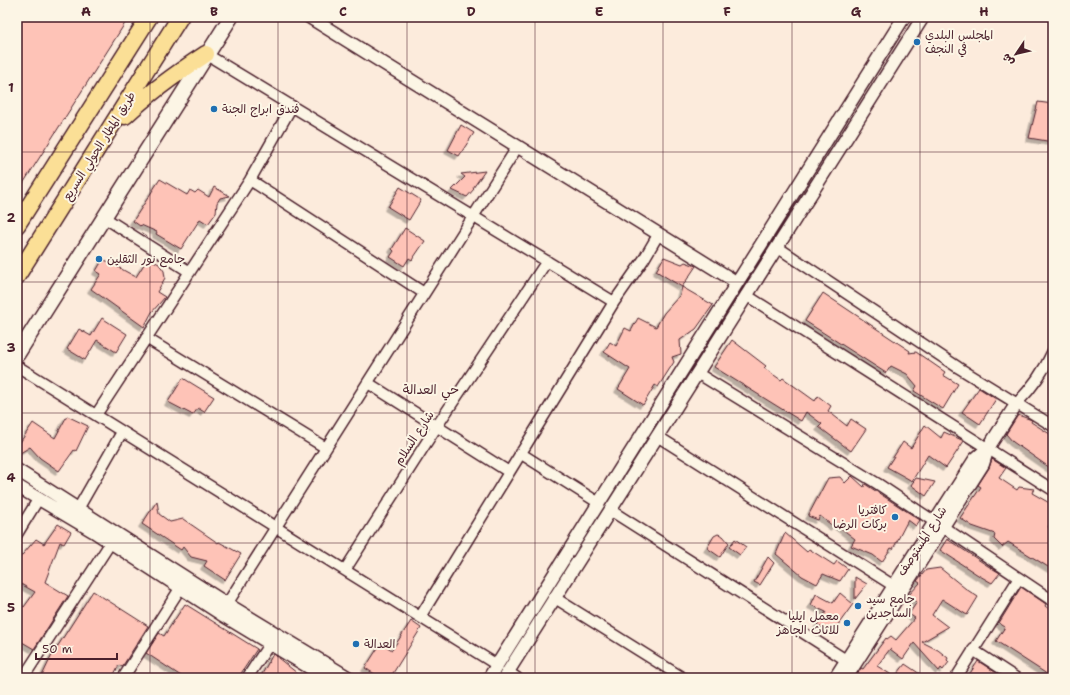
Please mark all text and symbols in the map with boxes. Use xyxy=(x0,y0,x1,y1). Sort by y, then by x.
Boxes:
text: A xyxy=(81,3,91,20)
text: B xyxy=(210,3,218,20)
text: C xyxy=(339,3,347,20)
text: D xyxy=(466,3,476,20)
text: E xyxy=(595,3,604,20)
text: F xyxy=(723,3,731,20)
text: G xyxy=(851,3,862,20)
text: H xyxy=(979,3,989,20)
place label: المجلس البلدي في النجف xyxy=(925,27,993,58)
north arrow xyxy=(996,34,1036,74)
marker: المجلس البلدي في النجف xyxy=(912,37,922,47)
text: ش xyxy=(999,50,1018,69)
text: 1 xyxy=(8,79,14,96)
street label: طريق المطار الحولي السريع xyxy=(59,88,142,205)
place label: فندق ابراج الجنة xyxy=(222,101,300,118)
marker: فندق ابراج الجنة xyxy=(209,104,219,114)
text: 2 xyxy=(6,209,16,226)
place label: جامع نور الثقلين xyxy=(107,251,185,268)
marker: جامع نور الثقلين xyxy=(94,254,104,264)
text: 3 xyxy=(6,339,16,356)
district label: حي العدالة xyxy=(403,381,459,401)
street label: شارع السلام xyxy=(390,408,438,469)
text: 4 xyxy=(6,469,16,486)
place label: كافتريا بركات الرضا xyxy=(833,502,887,532)
street label: شارع المستوصف xyxy=(894,503,951,579)
marker: كافتريا بركات الرضا xyxy=(890,512,900,522)
place label: جامع سيد الساجدين xyxy=(866,591,915,621)
text: 5 xyxy=(7,599,15,616)
marker: جامع سيد الساجدين xyxy=(853,601,863,611)
place label: معمل ايليا للاثاث الجاهز xyxy=(776,608,839,638)
marker: معمل ايليا للاثاث الجاهز xyxy=(842,618,852,628)
scale bar xyxy=(36,635,117,661)
place label: العدالة xyxy=(364,636,395,652)
marker: العدالة xyxy=(351,639,361,649)
text: 50 m xyxy=(42,641,72,657)

